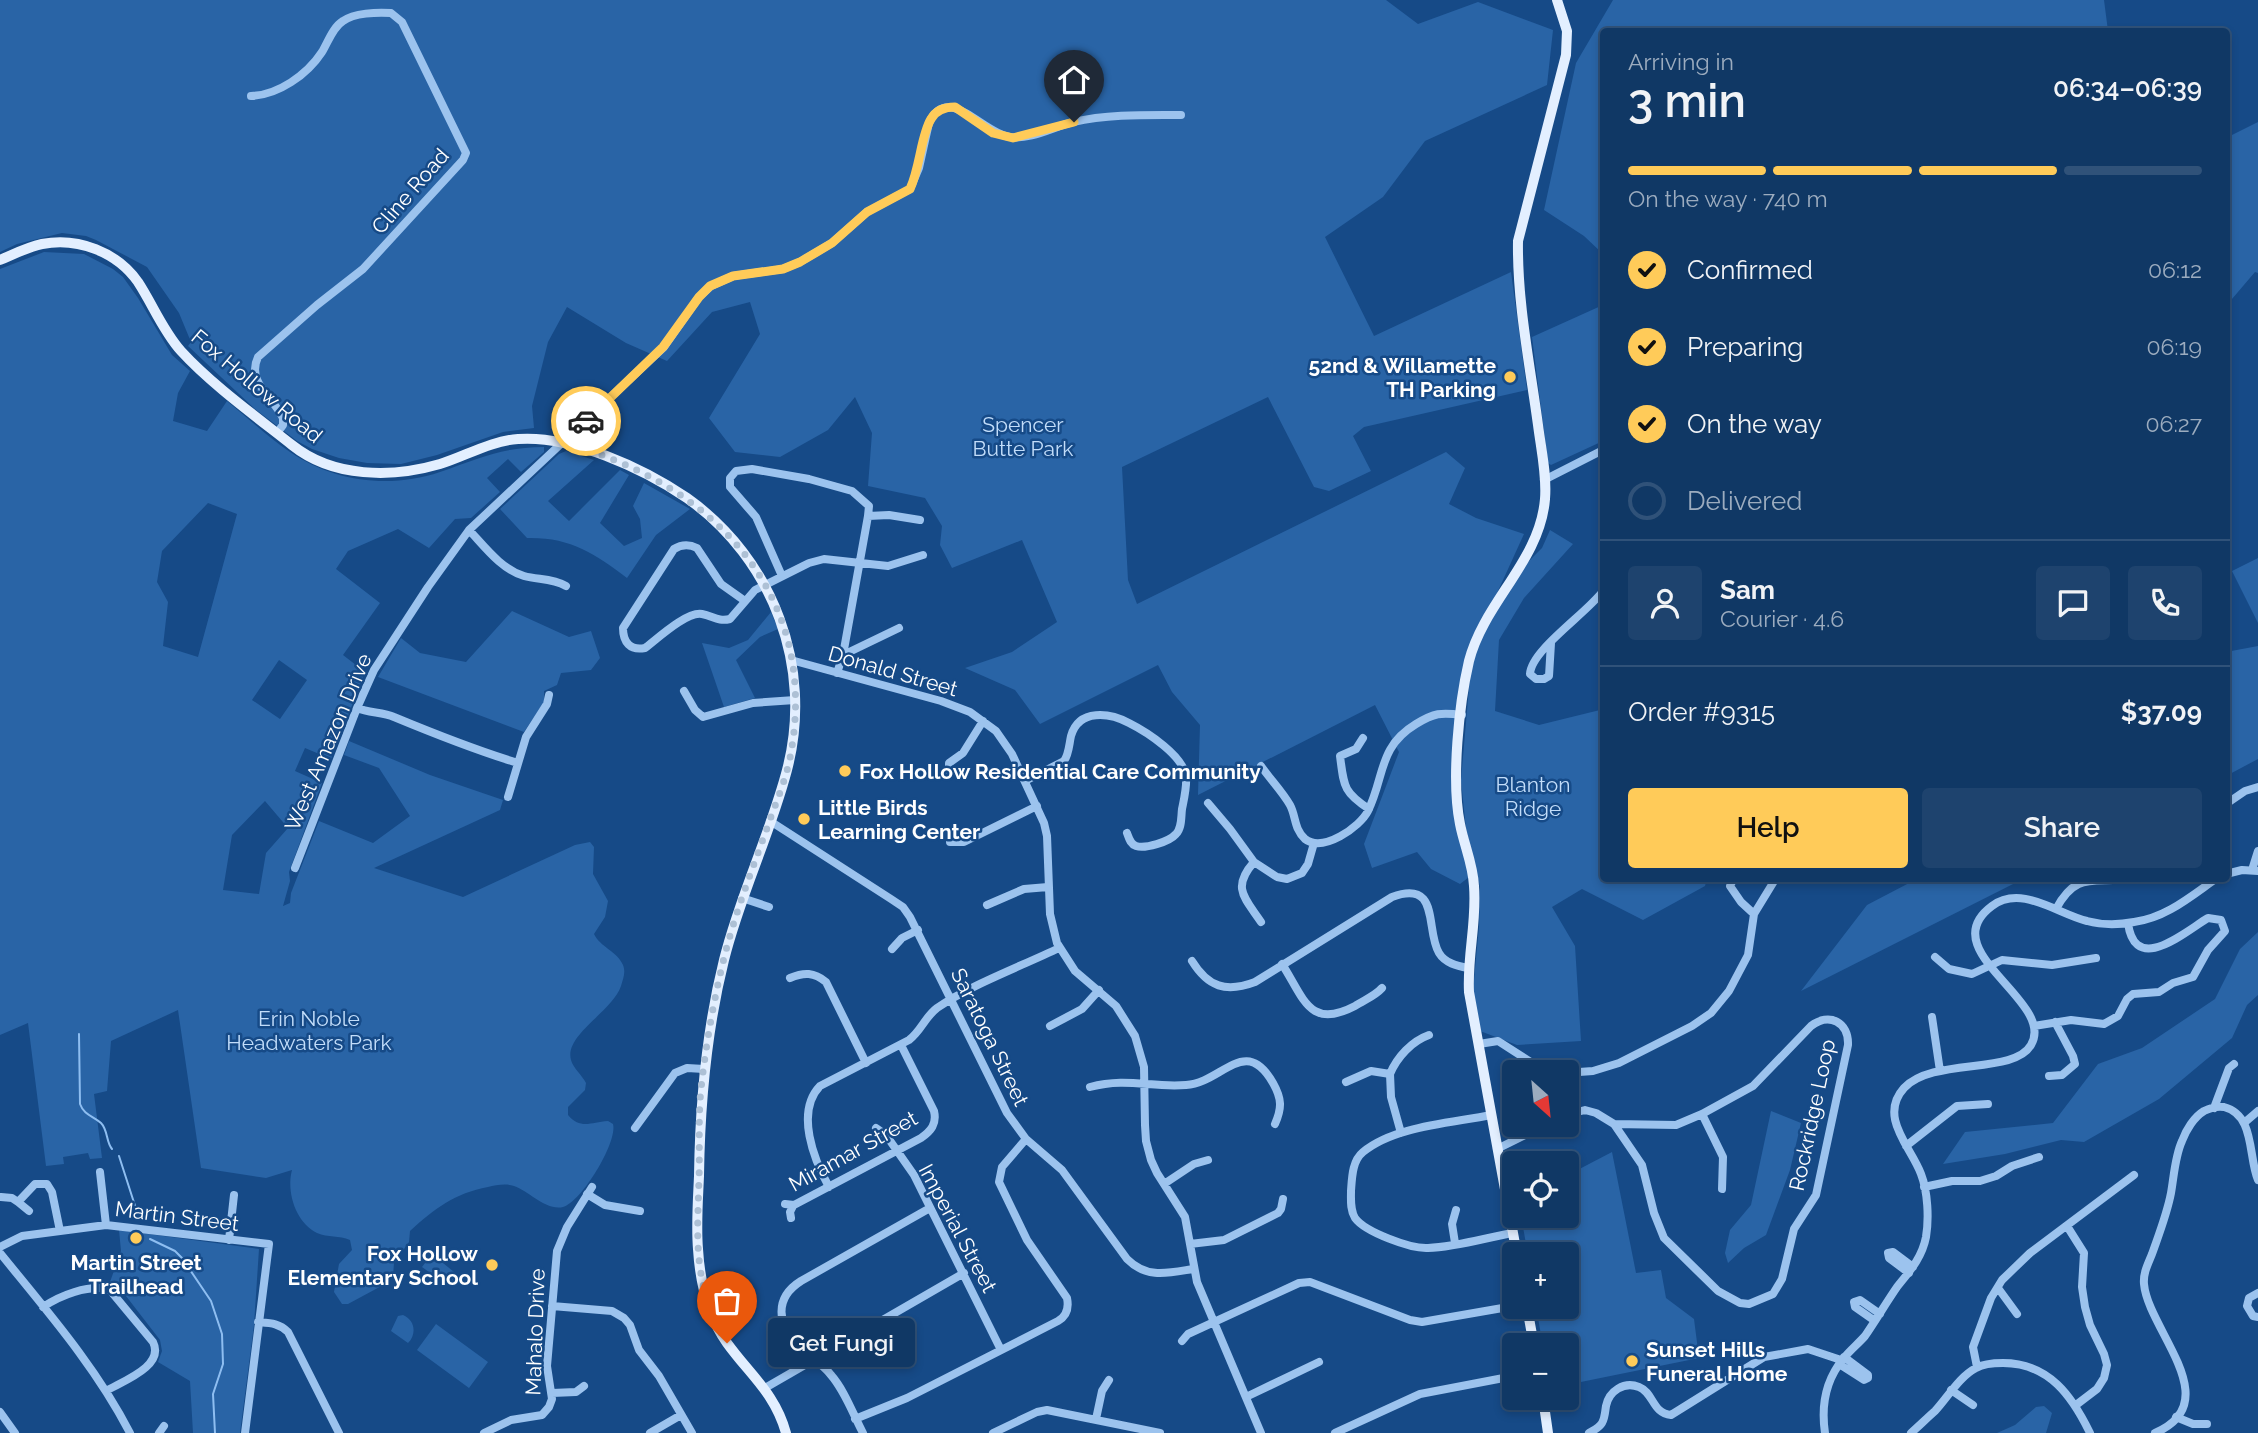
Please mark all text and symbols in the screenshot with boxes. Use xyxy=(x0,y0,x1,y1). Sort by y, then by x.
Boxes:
text: Arriving in xyxy=(1628,48,1734,75)
pin xyxy=(1044,50,1104,122)
icon: home xyxy=(1055,61,1093,99)
text: 06:34–06:39 xyxy=(2053,73,2202,103)
text: 3 min xyxy=(1628,74,1746,128)
street label: Cline Road xyxy=(366,143,454,239)
text: On the way · 740 m xyxy=(1628,185,1828,212)
icon: check xyxy=(1628,251,1666,289)
text: Confirmed xyxy=(1687,255,1813,285)
text: 06:12 xyxy=(2148,256,2202,283)
street label: Fox Hollow Road xyxy=(186,324,328,448)
icon: check xyxy=(1628,328,1666,366)
text: Preparing xyxy=(1687,332,1803,362)
text: 06:19 xyxy=(2146,333,2202,360)
place label: 52nd & Willamette TH Parking xyxy=(1309,353,1496,402)
marker: 52nd & Willamette TH Parking xyxy=(1502,369,1518,385)
courier xyxy=(551,386,621,456)
icon: car xyxy=(567,402,605,440)
icon: check xyxy=(1628,405,1666,443)
text: On the way xyxy=(1687,409,1822,439)
text: 06:27 xyxy=(2145,410,2202,437)
park label: Spencer Butte Park xyxy=(973,412,1073,461)
text: Delivered xyxy=(1687,486,1802,516)
button: person xyxy=(1628,566,1702,640)
button: chat xyxy=(2036,566,2110,640)
button: phone xyxy=(2128,566,2202,640)
text: Sam xyxy=(1720,575,1775,605)
text: Courier · 4.6 xyxy=(1720,605,1844,632)
street label: Donald Street xyxy=(825,641,961,701)
street label: West Amazon Drive xyxy=(279,650,377,834)
text: Order #9315 xyxy=(1628,697,1775,727)
text: $37.09 xyxy=(2121,697,2202,727)
place label: Fox Hollow Residential Care Community xyxy=(859,759,1261,784)
marker: Fox Hollow Residential Care Community xyxy=(837,763,853,779)
park label: Blanton Ridge xyxy=(1496,772,1570,821)
button: Help xyxy=(1628,788,1908,868)
button: Share xyxy=(1922,788,2202,868)
place label: Little Birds Learning Center xyxy=(818,795,980,844)
marker: Little Birds Learning Center xyxy=(796,811,812,827)
street label: Saratoga Street xyxy=(946,964,1034,1110)
park label: Erin Noble Headwaters Park xyxy=(226,1006,392,1055)
street label: Rockridge Loop xyxy=(1784,1037,1840,1193)
north arrow xyxy=(1502,1060,1578,1138)
map controls xyxy=(1502,1060,1579,1410)
street label: Miramar Street xyxy=(784,1105,922,1197)
button: locate xyxy=(1502,1151,1579,1228)
street label: Imperial Street xyxy=(914,1160,1002,1296)
street label: Martin Street xyxy=(114,1196,240,1236)
marker: Martin Street Trailhead xyxy=(128,1230,144,1246)
place label: Fox Hollow Elementary School xyxy=(288,1241,478,1290)
button: + xyxy=(1502,1242,1579,1319)
place label: Martin Street Trailhead xyxy=(70,1250,202,1299)
marker: Fox Hollow Elementary School xyxy=(484,1257,500,1273)
street label: Mahalo Drive xyxy=(520,1268,550,1396)
pin xyxy=(697,1271,757,1343)
icon: bag xyxy=(708,1282,746,1320)
callout: Get Fungi xyxy=(769,1318,916,1368)
text: Get Fungi xyxy=(789,1329,894,1356)
button: − xyxy=(1502,1333,1579,1410)
place label: Sunset Hills Funeral Home xyxy=(1646,1337,1788,1386)
marker: Sunset Hills Funeral Home xyxy=(1624,1353,1640,1369)

